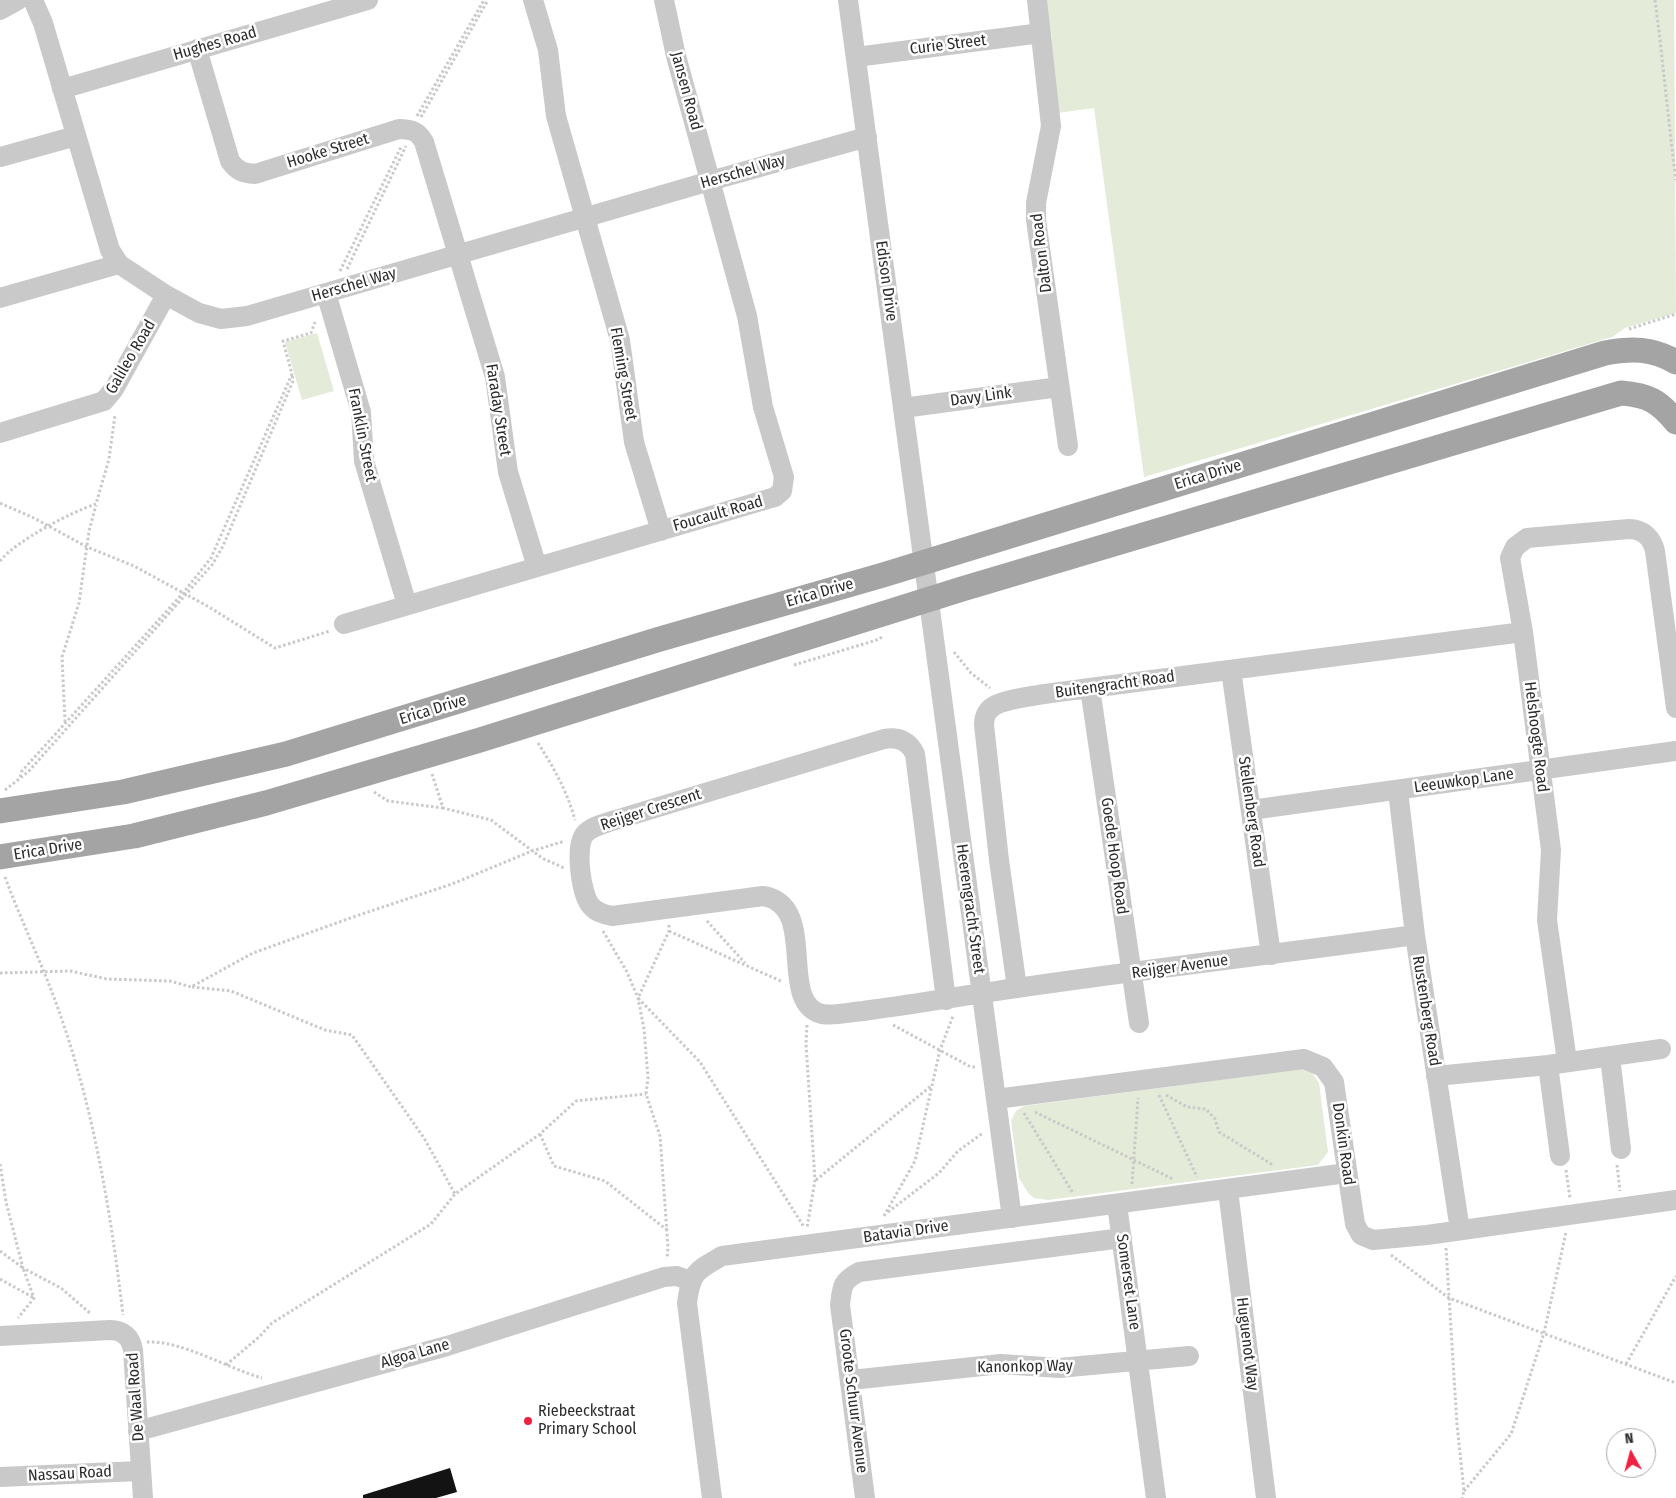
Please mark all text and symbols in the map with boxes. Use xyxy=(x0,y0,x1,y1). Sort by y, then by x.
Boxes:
street label: Hughes Road xyxy=(171,23,259,65)
street label: Curie Street xyxy=(909,31,987,59)
street label: Jansen Road xyxy=(666,50,706,132)
street label: Hooke Street xyxy=(285,129,371,173)
street label: Herschel Way xyxy=(698,151,788,193)
street label: Dalton Road xyxy=(1028,212,1056,294)
street label: Edison Drive xyxy=(871,240,901,322)
street label: Herschel Way xyxy=(309,264,399,306)
street label: Galileo Road xyxy=(102,316,160,398)
street label: Fleming Street xyxy=(605,326,641,422)
street label: Faraday Street xyxy=(481,362,515,458)
street label: Davy Link xyxy=(949,383,1013,411)
street label: Franklin Street xyxy=(344,387,380,483)
street label: Erica Drive xyxy=(1172,456,1244,494)
street label: Foucault Road xyxy=(671,492,765,536)
street label: Erica Drive xyxy=(784,574,856,612)
street label: Buitengracht Road xyxy=(1054,667,1176,703)
street label: Helshoogte Road xyxy=(1520,681,1552,793)
street label: Erica Drive xyxy=(397,691,469,729)
street label: Stellenberg Road xyxy=(1234,755,1268,869)
street label: Leeuwkop Lane xyxy=(1413,764,1515,798)
street label: Reijger Crescent xyxy=(598,785,704,835)
street label: Goede Hoop Road xyxy=(1096,796,1132,916)
street label: Erica Drive xyxy=(12,835,84,865)
street label: Heerengracht Street xyxy=(951,843,989,975)
street label: Reijger Avenue xyxy=(1131,951,1229,983)
street label: Rustenberg Road xyxy=(1408,954,1444,1068)
street label: Donkin Road xyxy=(1328,1102,1358,1186)
street label: Batavia Drive xyxy=(862,1217,950,1247)
street label: Somerset Lane xyxy=(1112,1233,1144,1331)
street label: Huguenot Way xyxy=(1232,1296,1262,1392)
street label: Groote Schuur Avenue xyxy=(835,1328,871,1474)
street label: Algoa Lane xyxy=(378,1335,452,1373)
street label: De Waal Road xyxy=(123,1352,149,1442)
street label: Kanonkop Way xyxy=(977,1357,1073,1377)
place label: Riebeeckstraat Primary School xyxy=(538,1402,637,1440)
marker: Riebeeckstraat Primary School xyxy=(522,1415,534,1427)
north arrow xyxy=(1606,1428,1656,1478)
text: N xyxy=(1624,1430,1634,1448)
street label: Nassau Road xyxy=(28,1462,112,1486)

